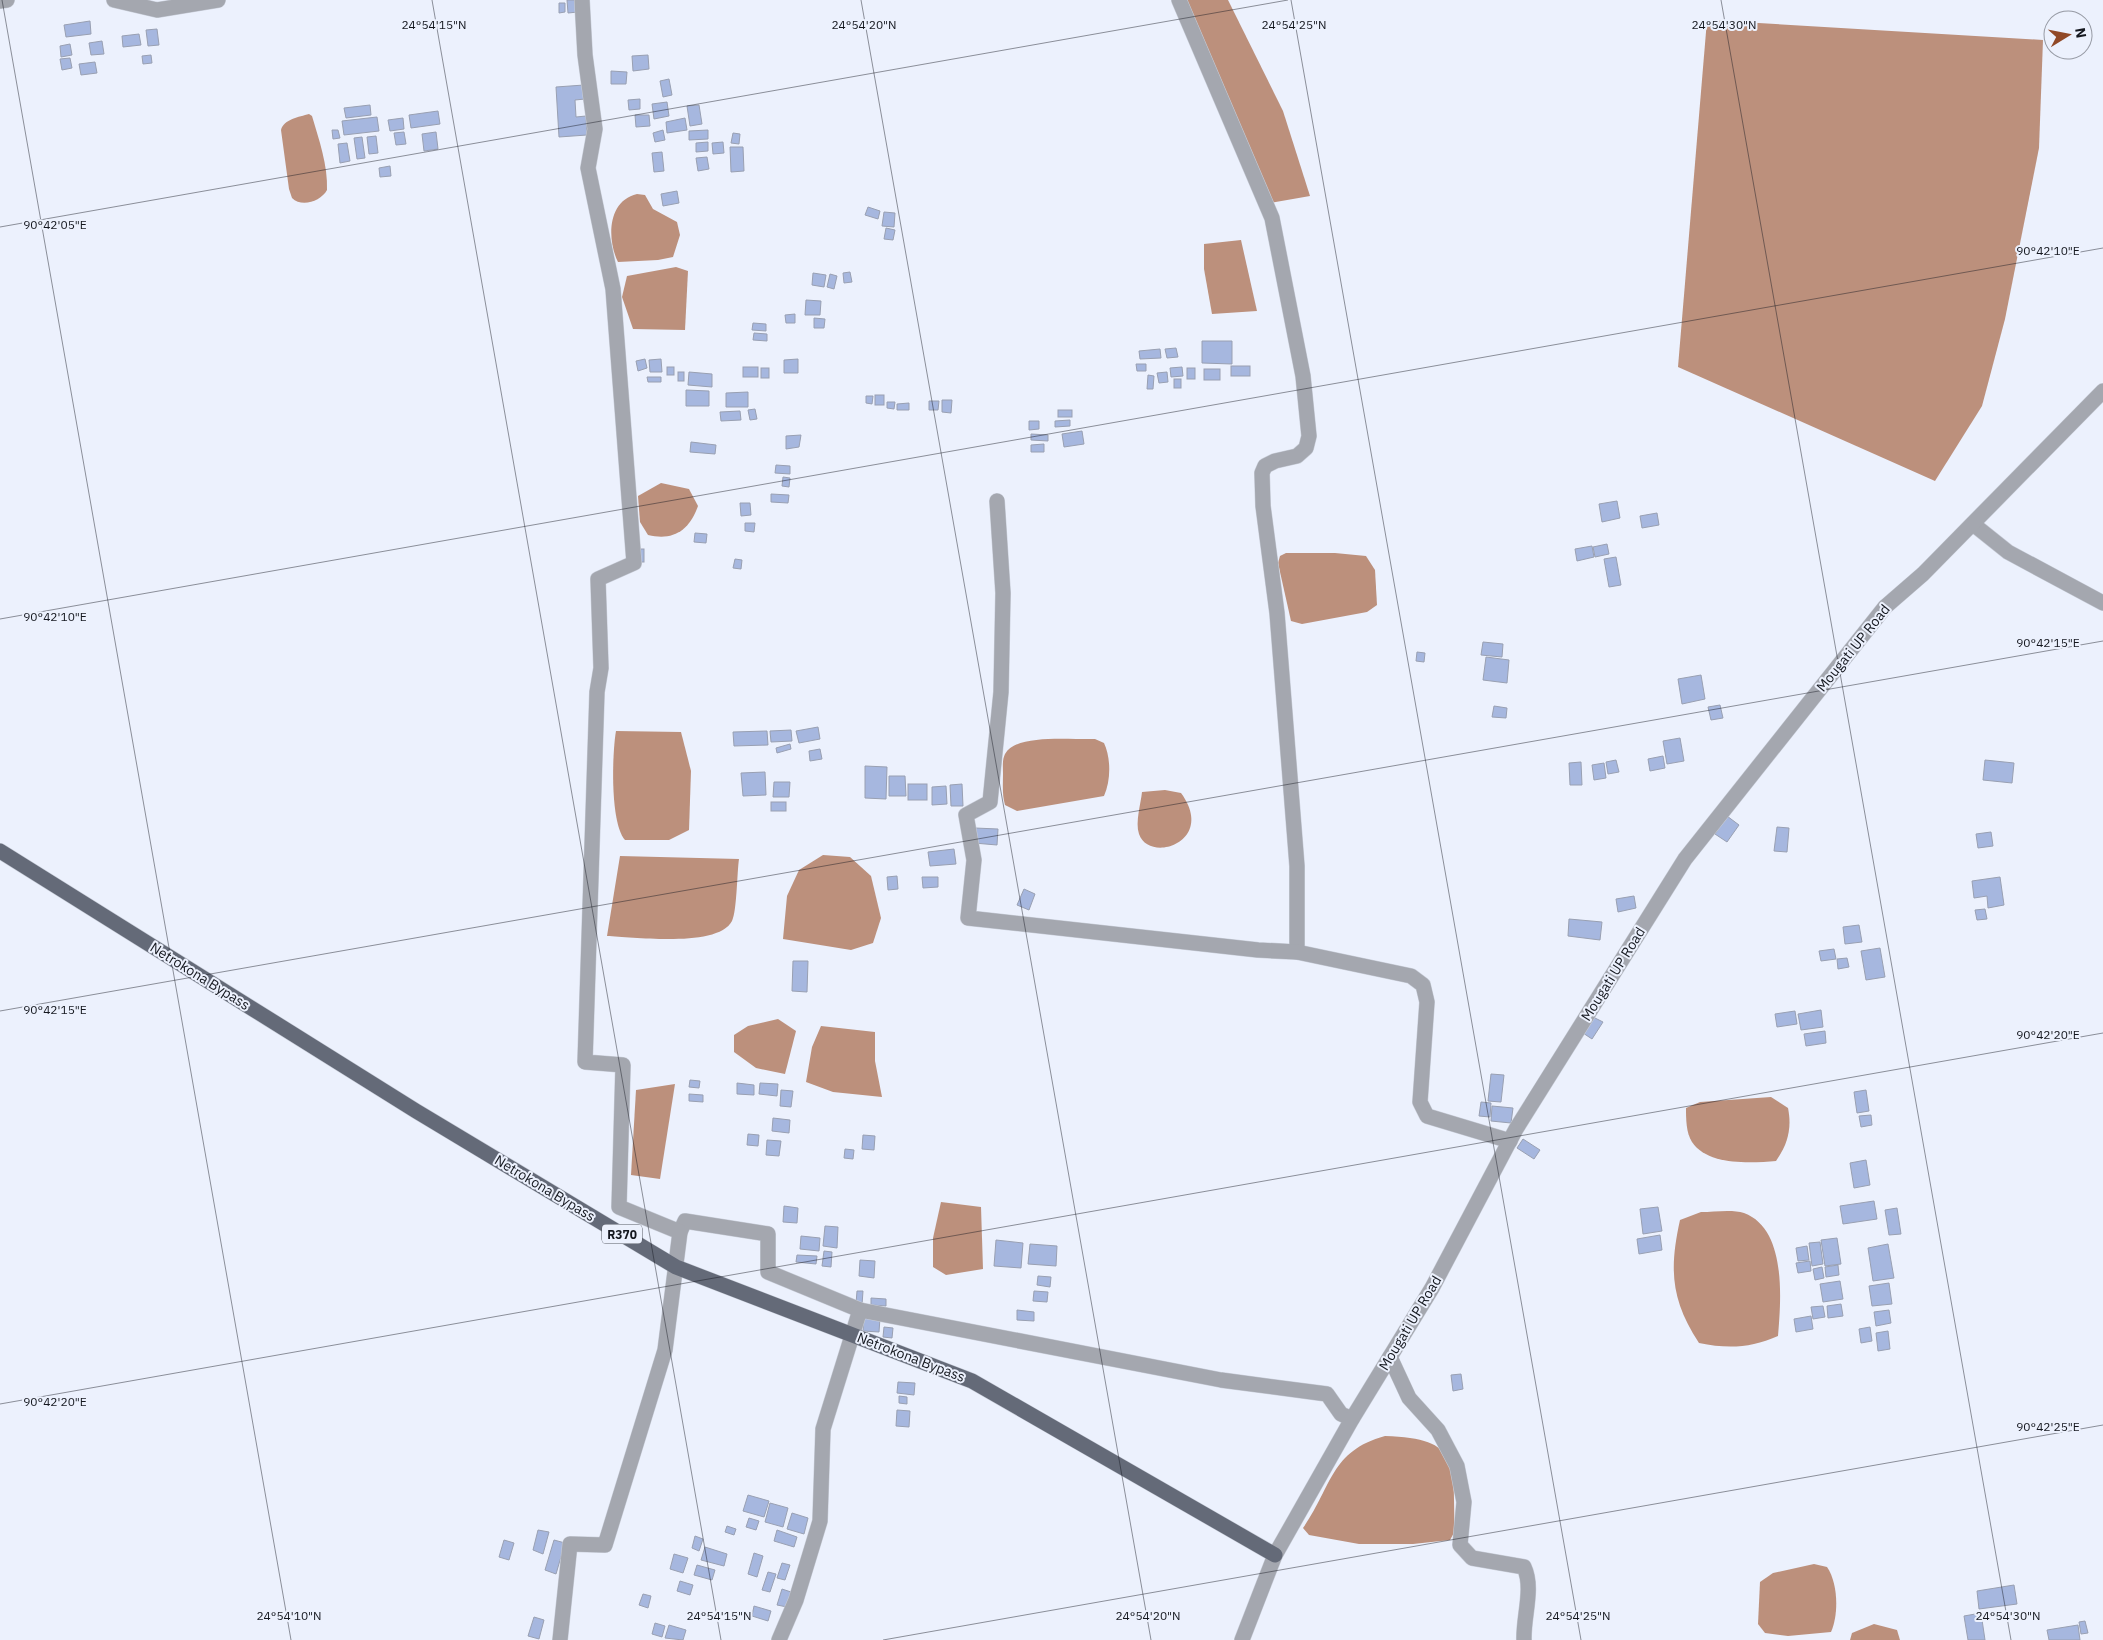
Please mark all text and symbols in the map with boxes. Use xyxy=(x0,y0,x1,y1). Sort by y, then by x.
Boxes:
north arrow xyxy=(2043,10,2093,60)
text: 24°54'15"N xyxy=(401,17,467,32)
text: 24°54'20"N xyxy=(831,17,897,32)
text: 24°54'25"N xyxy=(1261,17,1327,32)
text: 24°54'30"N xyxy=(1691,17,1757,32)
text: N xyxy=(2071,26,2091,39)
text: 90°42'05"E xyxy=(23,217,87,232)
text: 90°42'10"E xyxy=(2016,243,2080,258)
street label: Mougati UP Road xyxy=(1812,601,1894,695)
text: 90°42'10"E xyxy=(23,609,87,624)
text: 90°42'15"E xyxy=(2016,635,2080,650)
street label: Mougati UP Road xyxy=(1577,924,1649,1024)
street label: Netrokona Bypass xyxy=(147,938,253,1014)
text: 90°42'15"E xyxy=(23,1002,87,1017)
text: 90°42'20"E xyxy=(2016,1027,2080,1042)
street label: Netrokona Bypass xyxy=(491,1151,599,1225)
road number: R370 xyxy=(602,1224,642,1244)
street label: Mougati UP Road xyxy=(1375,1272,1445,1374)
street label: Netrokona Bypass xyxy=(854,1328,968,1386)
text: 90°42'20"E xyxy=(23,1394,87,1409)
text: 90°42'25"E xyxy=(2016,1419,2080,1434)
text: 24°54'10"N xyxy=(256,1608,322,1623)
text: 24°54'15"N xyxy=(686,1608,752,1623)
text: 24°54'20"N xyxy=(1115,1608,1181,1623)
text: 24°54'25"N xyxy=(1545,1608,1611,1623)
text: 24°54'30"N xyxy=(1975,1608,2041,1623)

